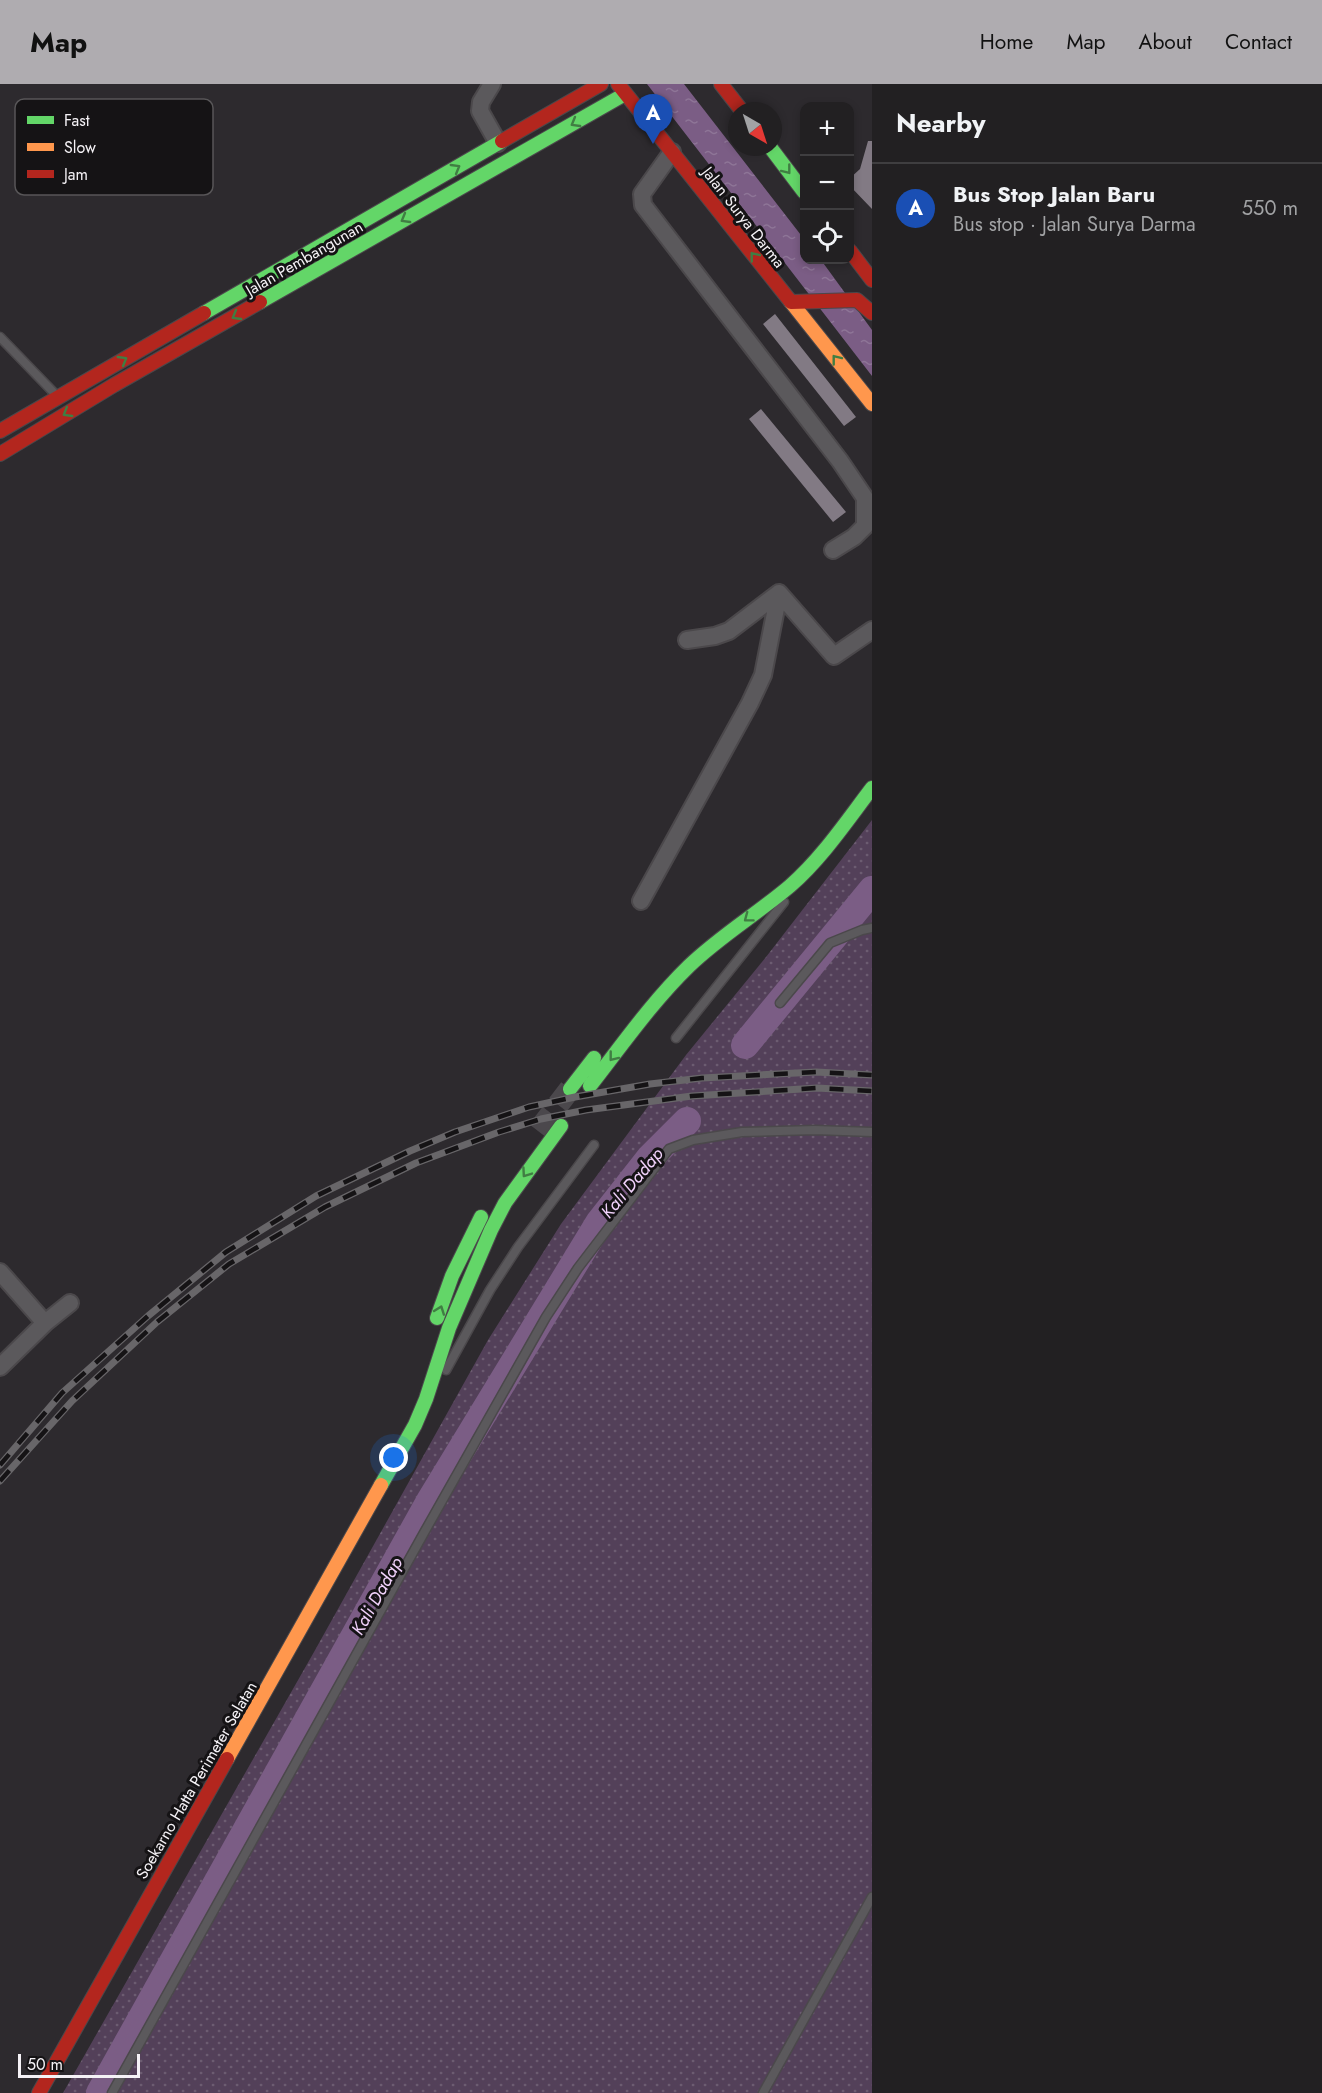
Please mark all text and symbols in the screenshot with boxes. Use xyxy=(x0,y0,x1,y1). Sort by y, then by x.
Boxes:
text: Map xyxy=(30,22,87,63)
text: Home xyxy=(980,27,1033,57)
text: Map xyxy=(1066,27,1106,57)
text: About xyxy=(1139,27,1192,57)
text: Contact xyxy=(1225,27,1292,57)
pin: A xyxy=(634,94,672,144)
legend xyxy=(15,99,213,195)
north arrow xyxy=(728,102,782,156)
map controls xyxy=(800,102,854,264)
button: + xyxy=(800,102,854,156)
text: Nearby xyxy=(896,104,985,142)
text: Fast xyxy=(64,109,90,132)
one-way arrow xyxy=(570,116,581,127)
text: Slow xyxy=(64,136,96,159)
button: − xyxy=(800,156,854,210)
street label: Jalan Surya Darma xyxy=(695,160,791,273)
text: Jam xyxy=(62,163,88,186)
one-way arrow xyxy=(780,163,791,174)
one-way arrow xyxy=(450,164,460,175)
text: Bus Stop Jalan Baru xyxy=(953,178,1155,210)
text: A xyxy=(908,194,923,223)
text: 550 m xyxy=(1242,194,1298,223)
button: locate xyxy=(800,210,854,264)
text: Bus stop · Jalan Surya Darma xyxy=(953,210,1196,239)
one-way arrow xyxy=(401,212,411,224)
street label: Jalan Pembangunan xyxy=(239,215,367,302)
one-way arrow xyxy=(751,252,762,263)
one-way arrow xyxy=(232,309,242,320)
one-way arrow xyxy=(832,354,843,365)
one-way arrow xyxy=(117,355,127,367)
one-way arrow xyxy=(63,406,73,418)
one-way arrow xyxy=(743,911,754,922)
one-way arrow xyxy=(609,1051,620,1062)
water label: Kali Dadap xyxy=(595,1142,669,1224)
one-way arrow xyxy=(522,1166,533,1177)
one-way arrow xyxy=(433,1305,445,1316)
your location xyxy=(379,1443,408,1472)
water label: Kali Dadap xyxy=(345,1552,409,1640)
street label: Soekarno Hatta Perimeter Selatan xyxy=(130,1677,263,1883)
scale bar xyxy=(18,2051,140,2078)
text: 50 m xyxy=(27,2053,63,2076)

